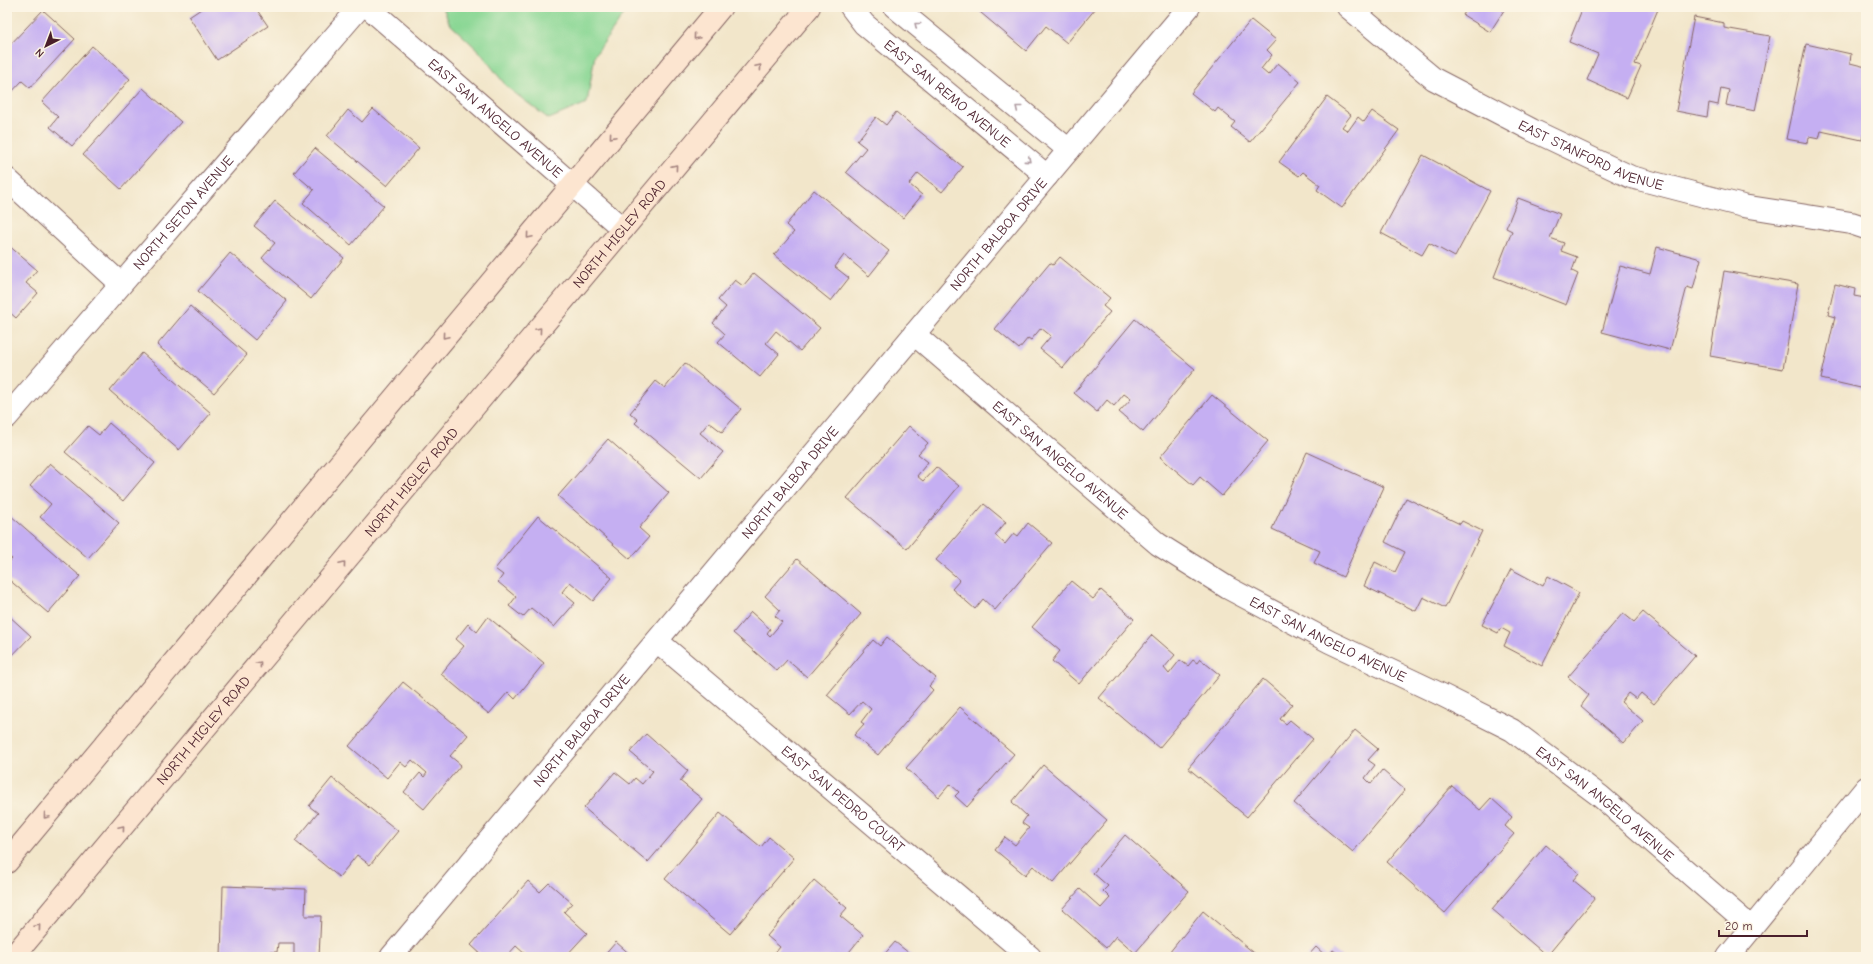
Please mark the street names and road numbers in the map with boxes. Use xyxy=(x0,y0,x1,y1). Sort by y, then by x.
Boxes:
street label: EAST SAN REMO AVENUE xyxy=(881,36,1014,151)
street label: EAST SAN ANGELO AVENUE xyxy=(424,55,566,182)
street label: EAST STANFORD AVENUE xyxy=(1515,116,1665,194)
street label: NORTH SETON AVENUE xyxy=(130,152,237,273)
street label: NORTH BALBOA DRIVE xyxy=(946,175,1051,294)
street label: NORTH HIGLEY ROAD xyxy=(569,176,670,292)
street label: EAST SAN ANGELO AVENUE xyxy=(989,397,1131,523)
street label: NORTH BALBOA DRIVE xyxy=(738,423,842,542)
street label: NORTH HIGLEY ROAD xyxy=(361,424,462,540)
street label: EAST SAN ANGELO AVENUE xyxy=(1247,593,1409,686)
street label: NORTH BALBOA DRIVE xyxy=(530,671,634,790)
street label: NORTH HIGLEY ROAD xyxy=(153,672,254,788)
street label: EAST SAN PEDRO COURT xyxy=(778,742,908,857)
street label: EAST SAN ANGELO AVENUE xyxy=(1532,743,1677,865)

